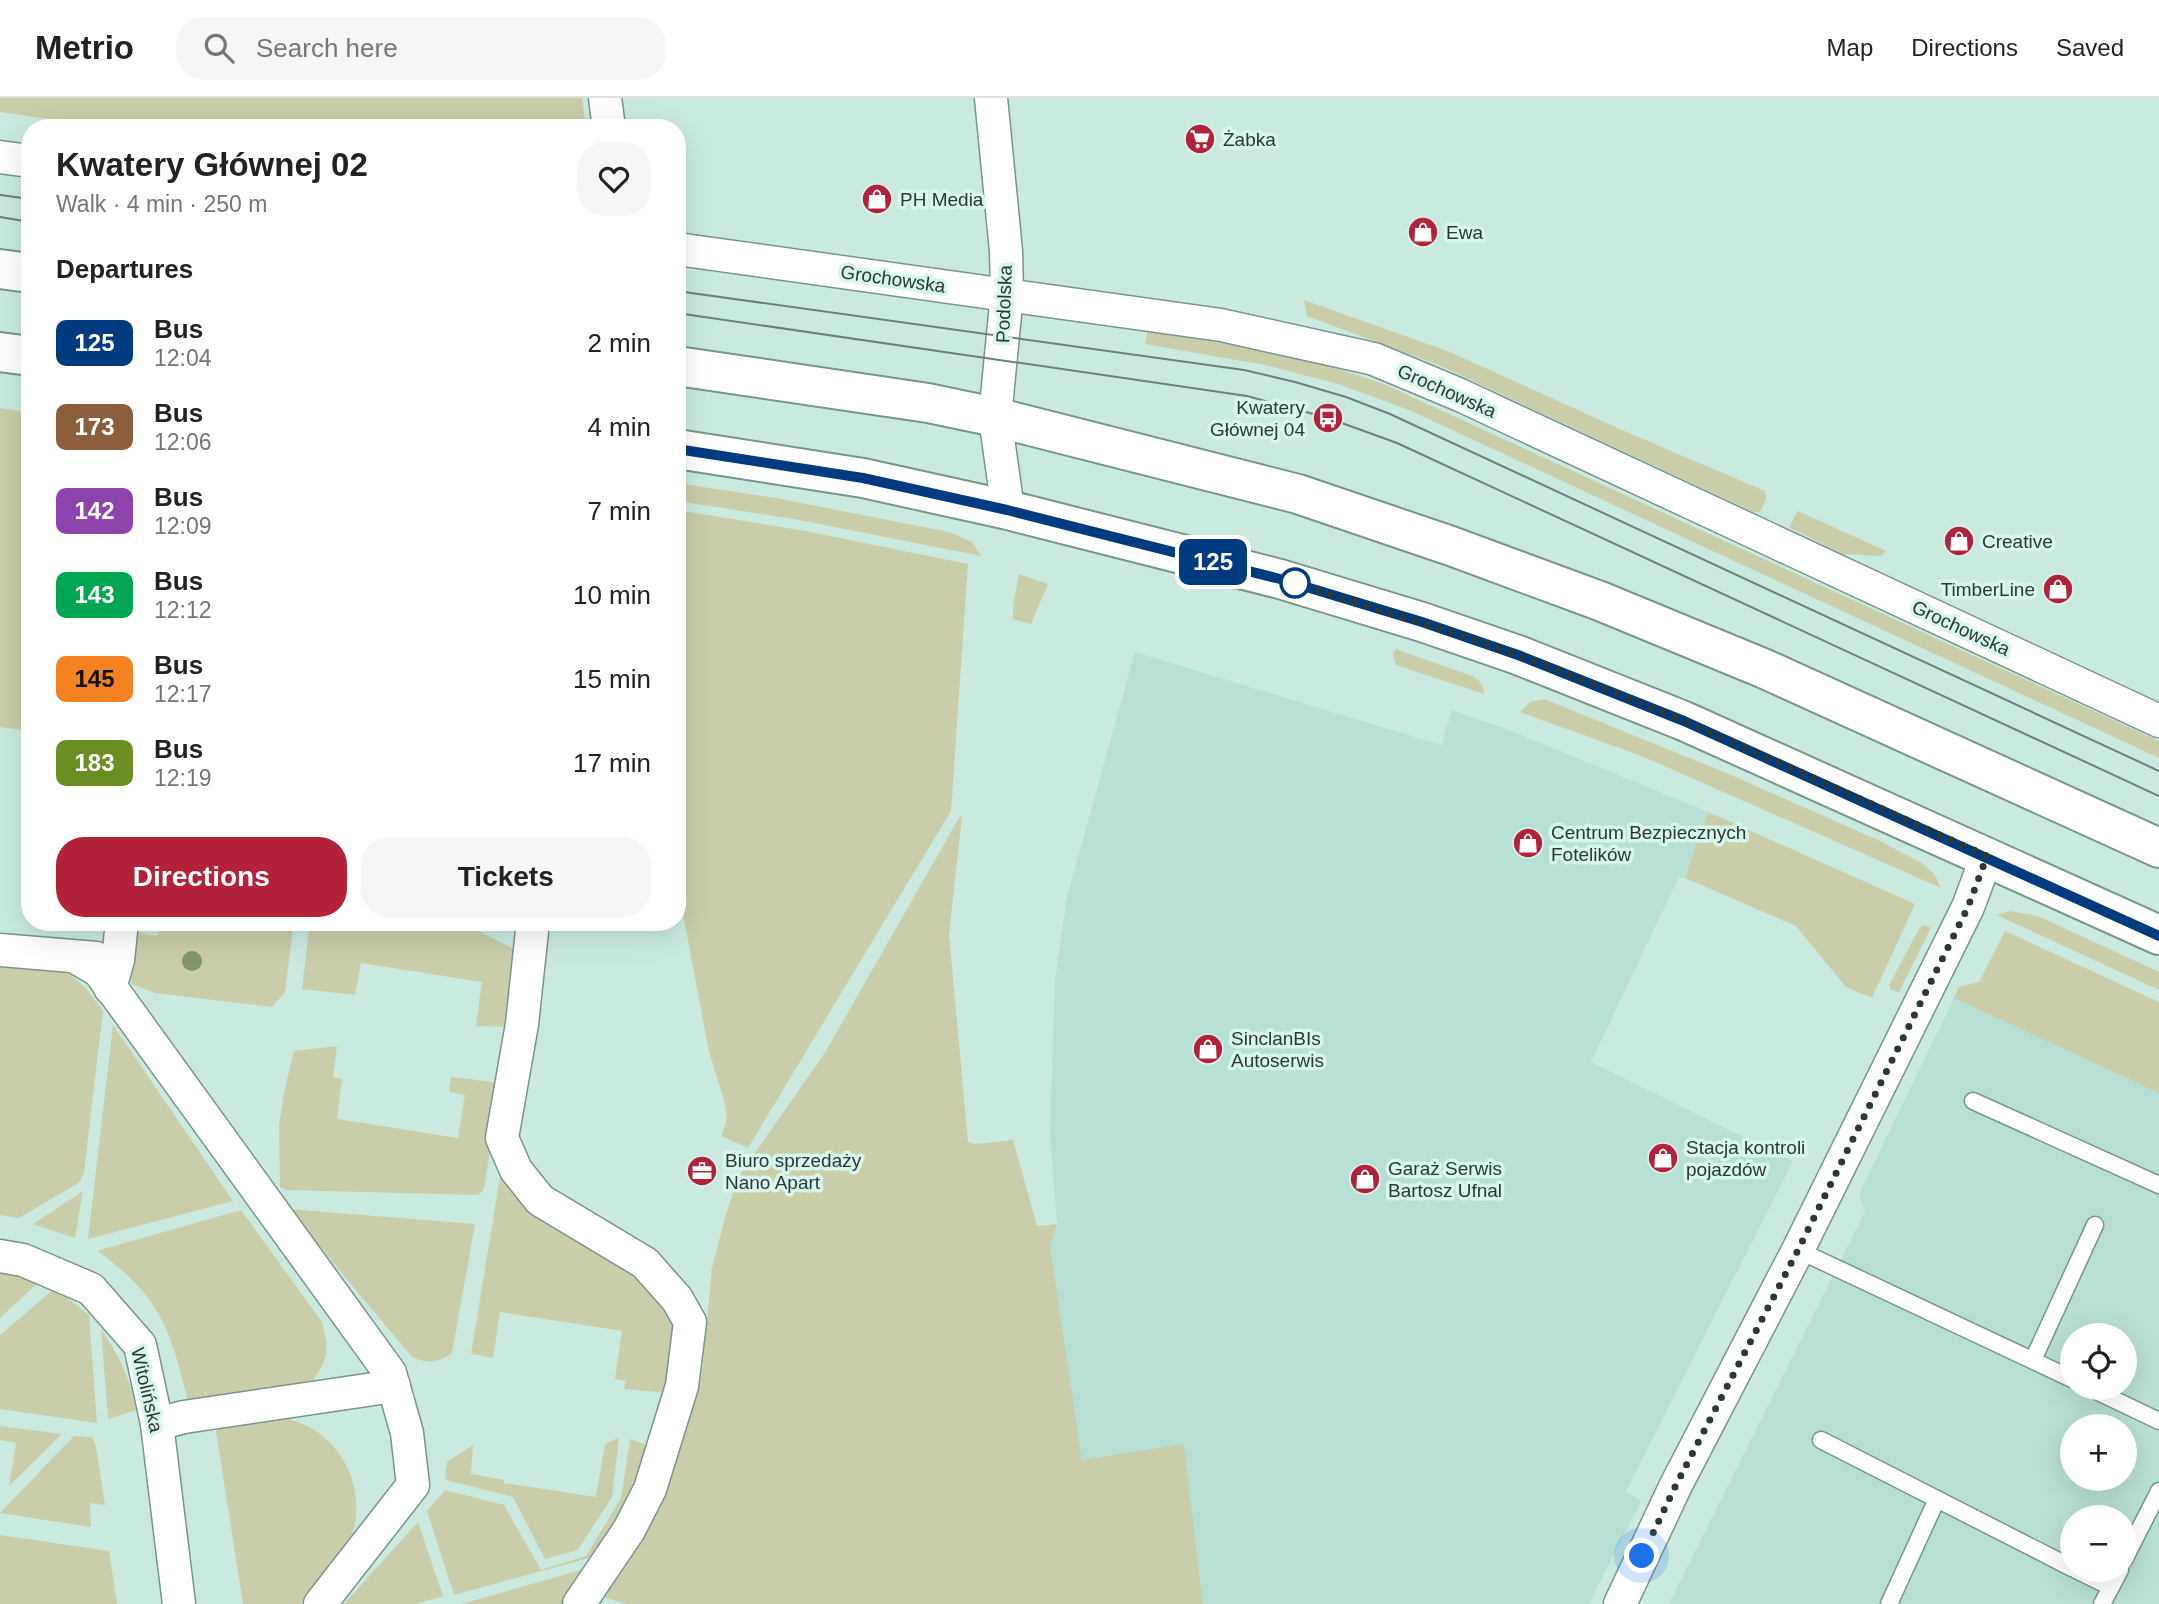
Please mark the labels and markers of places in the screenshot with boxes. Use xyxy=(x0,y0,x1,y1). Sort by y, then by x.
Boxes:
supermarket icon: Żabka xyxy=(1183,122,1217,156)
place label: Żabka xyxy=(1223,129,1276,150)
shop icon: PH Media xyxy=(860,182,894,216)
place label: PH Media xyxy=(900,189,984,210)
shop icon: Ewa xyxy=(1406,215,1440,249)
place label: Ewa xyxy=(1446,222,1483,243)
place label: Kwatery Głównej 04 xyxy=(1210,397,1305,440)
bus stop icon: Kwatery Głównej 04 xyxy=(1311,401,1345,435)
shop icon: Creative xyxy=(1942,524,1976,558)
place label: Creative xyxy=(1982,531,2053,552)
unlabelled marker xyxy=(1280,568,1310,598)
shop icon: TimberLine xyxy=(2041,572,2075,606)
place label: TimberLine xyxy=(1941,579,2035,600)
place label: Centrum Bezpiecznych Fotelików xyxy=(1551,822,1746,865)
shop icon: Centrum Bezpiecznych Fotelików xyxy=(1511,826,1545,860)
place label: SinclanBIs Autoserwis xyxy=(1231,1028,1324,1071)
shop icon: SinclanBIs Autoserwis xyxy=(1191,1032,1225,1066)
place label: Stacja kontroli pojazdów xyxy=(1686,1137,1805,1180)
shop icon: Stacja kontroli pojazdów xyxy=(1646,1141,1680,1175)
place label: Biuro sprzedaży Nano Apart xyxy=(725,1150,862,1193)
office icon: Biuro sprzedaży Nano Apart xyxy=(685,1154,719,1188)
place label: Garaż Serwis Bartosz Ufnal xyxy=(1388,1158,1502,1201)
shop icon: Garaż Serwis Bartosz Ufnal xyxy=(1348,1162,1382,1196)

